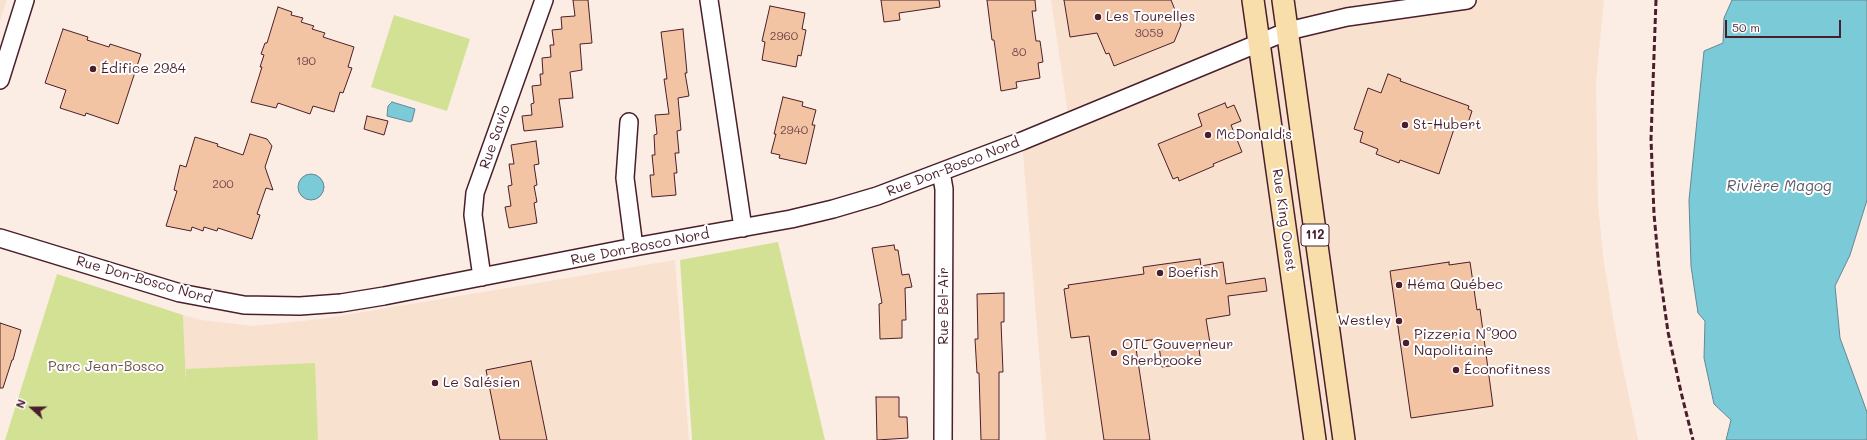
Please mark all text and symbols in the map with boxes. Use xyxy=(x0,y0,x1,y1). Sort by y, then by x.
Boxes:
place label: Les Tourelles xyxy=(1106,9,1195,25)
marker: Les Tourelles xyxy=(1093,12,1103,22)
scale bar xyxy=(1727,12,1843,38)
text: 50 m xyxy=(1732,19,1760,35)
house number: 3059 xyxy=(1135,26,1163,40)
house number: 2960 xyxy=(770,29,798,43)
house number: 80 xyxy=(1012,45,1026,59)
house number: 190 xyxy=(296,54,316,68)
place label: Édifice 2984 xyxy=(101,61,186,77)
marker: Édifice 2984 xyxy=(88,64,98,74)
street label: Rue Savio xyxy=(476,103,514,171)
place label: St-Hubert xyxy=(1413,117,1481,133)
marker: St-Hubert xyxy=(1400,120,1410,130)
house number: 2940 xyxy=(780,123,808,137)
place label: McDonald's xyxy=(1216,127,1292,143)
marker: McDonald's xyxy=(1203,130,1213,140)
street label: Rue Don-Bosco Nord xyxy=(884,134,1022,200)
street label: Rue King Ouest xyxy=(1268,168,1300,272)
house number: 200 xyxy=(212,177,234,191)
water label: Rivière Magog xyxy=(1726,177,1832,195)
road number: 112 xyxy=(1301,224,1329,246)
street label: Rue Don-Bosco Nord xyxy=(569,225,711,269)
street label: Rue Don-Bosco Nord xyxy=(74,253,214,307)
place label: Boefish xyxy=(1168,265,1218,281)
street label: Rue Bel-Air xyxy=(936,267,952,345)
marker: Boefish xyxy=(1155,268,1165,278)
place label: Héma Québec xyxy=(1407,277,1503,293)
marker: Héma Québec xyxy=(1394,280,1404,290)
place label: Westley xyxy=(1338,313,1391,329)
marker: Westley xyxy=(1394,316,1404,326)
place label: Pizzeria N°900 Napolitaine xyxy=(1414,327,1517,360)
place label: OTL Gouverneur Sherbrooke xyxy=(1122,337,1233,370)
marker: Pizzeria N°900 Napolitaine xyxy=(1401,338,1411,348)
marker: OTL Gouverneur Sherbrooke xyxy=(1109,348,1119,358)
park label: Parc Jean-Bosco xyxy=(48,359,164,375)
place label: Éconofitness xyxy=(1464,362,1551,378)
marker: Éconofitness xyxy=(1451,365,1461,375)
place label: Le Salésien xyxy=(443,375,520,391)
marker: Le Salésien xyxy=(430,378,440,388)
north arrow xyxy=(12,388,52,428)
text: N xyxy=(12,397,29,410)

